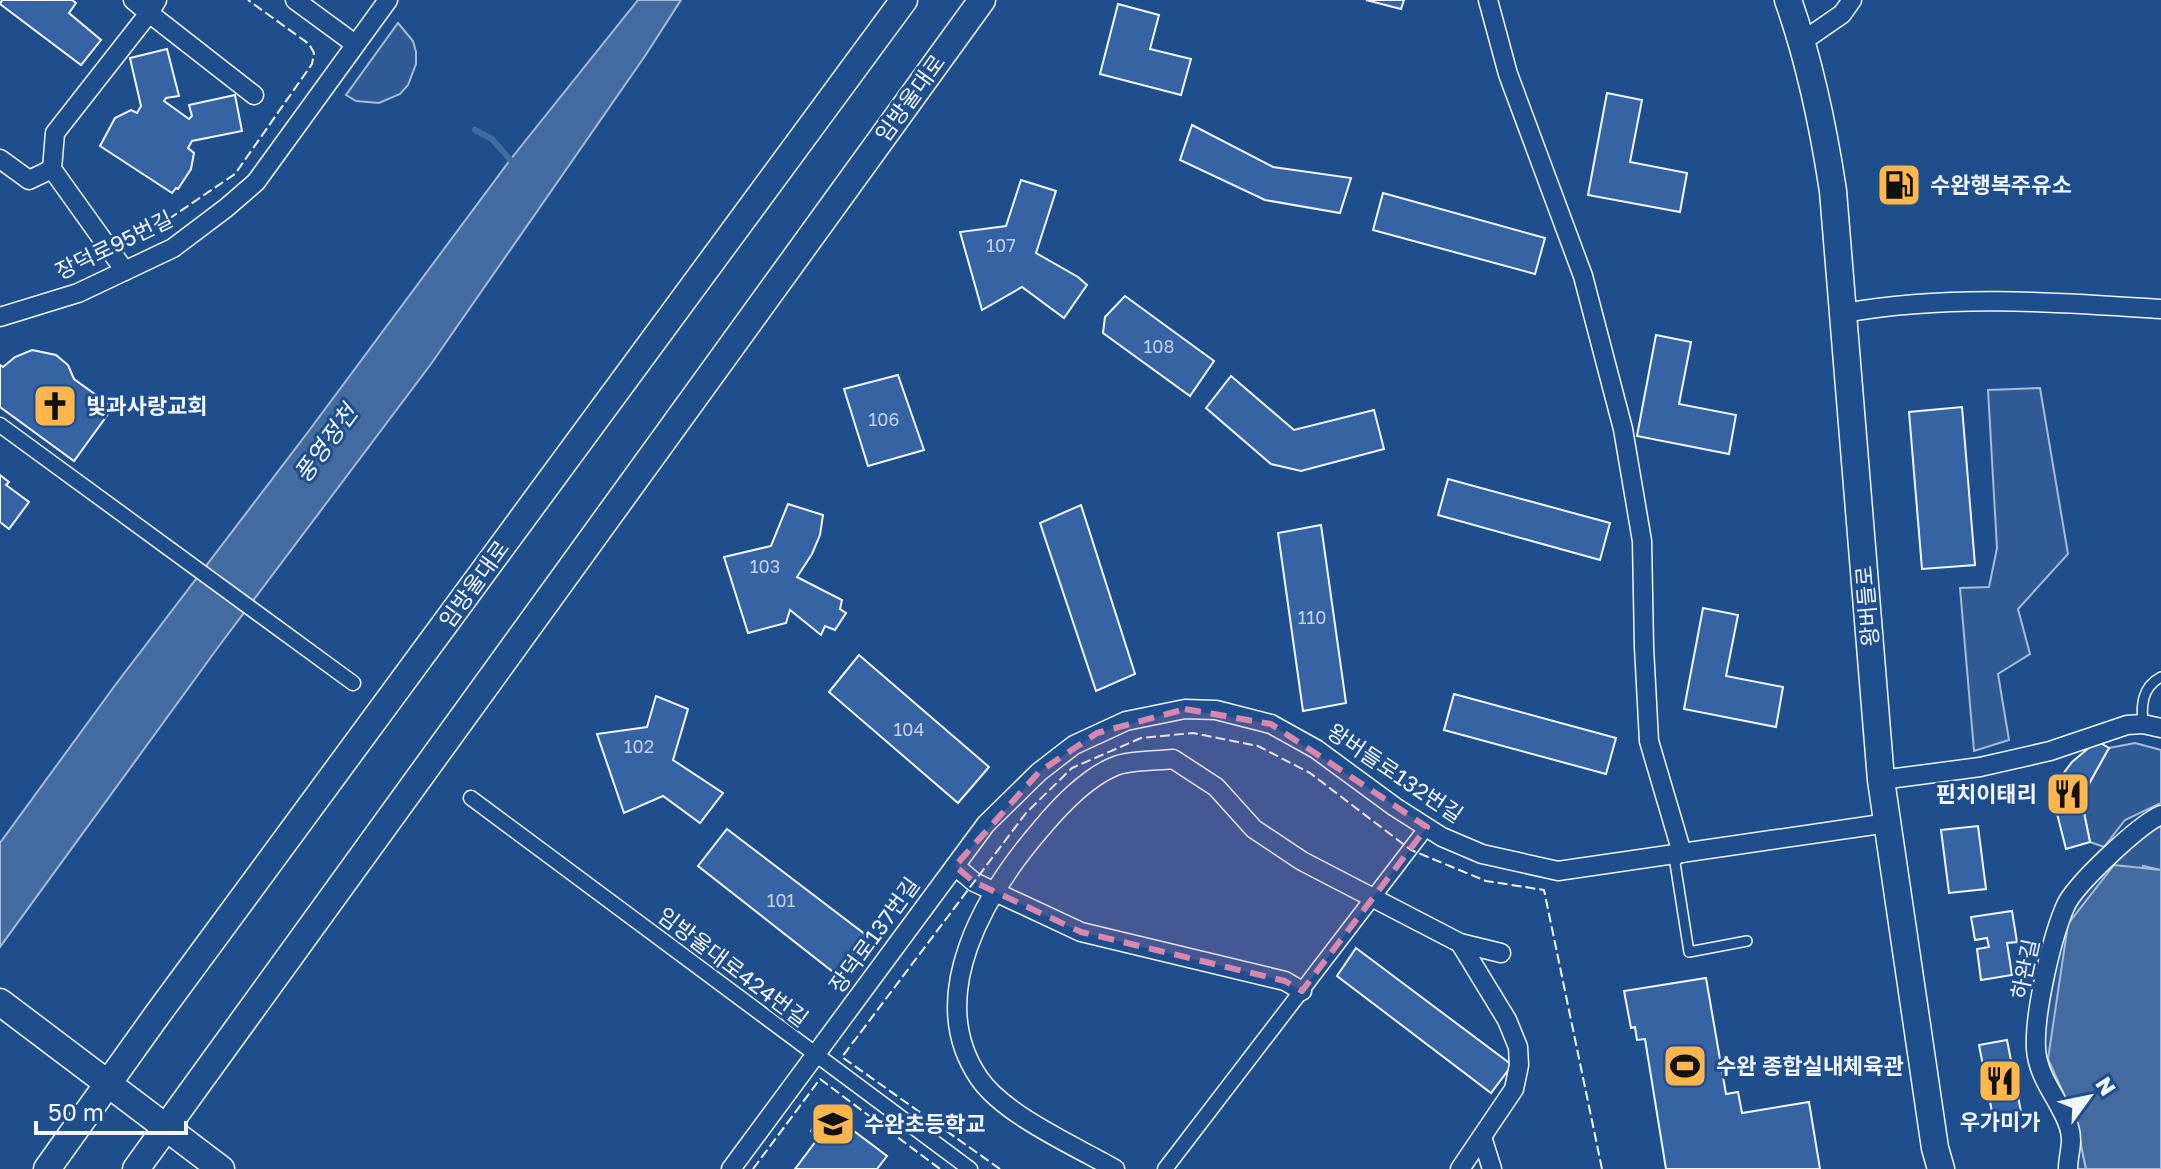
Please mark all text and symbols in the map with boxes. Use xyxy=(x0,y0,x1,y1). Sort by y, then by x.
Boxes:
street label: 임방울대로 xyxy=(869,49,950,147)
fuel station icon: 수완행복주유소 xyxy=(1875,161,1923,209)
place label: 수완행복주유소 xyxy=(1930,171,2072,198)
street label: 장덕로95번길 xyxy=(51,205,177,285)
house number: 107 xyxy=(986,234,1016,256)
house number: 108 xyxy=(1144,335,1174,357)
church icon: 빛과사랑교회 xyxy=(31,382,79,430)
place label: 빛과사랑교회 xyxy=(86,392,207,419)
water label: 풍영정천 xyxy=(287,397,364,487)
house number: 106 xyxy=(869,408,899,430)
street label: 임방울대로 xyxy=(433,535,514,633)
house number: 103 xyxy=(750,555,780,577)
street label: 왕버들로 xyxy=(1850,565,1883,648)
house number: 110 xyxy=(1298,606,1326,628)
street label: 왕버들로132번길 xyxy=(1322,717,1468,828)
house number: 104 xyxy=(894,718,924,740)
house number: 102 xyxy=(624,735,654,757)
restaurant icon: 핀치이태리 xyxy=(2044,770,2092,818)
place label: 핀치이태리 xyxy=(1936,780,2037,807)
street label: 장덕로137번길 xyxy=(823,872,925,998)
house number: 101 xyxy=(767,889,796,911)
street label: 임방울대로424번길 xyxy=(653,901,814,1032)
street label: 하완길 xyxy=(2005,936,2044,1001)
sports icon: 수완 종합실내체육관 xyxy=(1661,1042,1709,1090)
place label: 수완 종합실내체육관 xyxy=(1716,1052,1904,1079)
restaurant icon: 우가미가 xyxy=(1976,1057,2024,1105)
north arrow xyxy=(2049,1057,2129,1137)
text: N xyxy=(2090,1071,2122,1100)
scale bar xyxy=(36,1085,186,1135)
text: 50 m xyxy=(48,1097,104,1126)
school or university icon: 수완초등학교 xyxy=(809,1100,857,1148)
place label: 우가미가 xyxy=(1960,1108,2040,1135)
place label: 수완초등학교 xyxy=(864,1110,985,1137)

